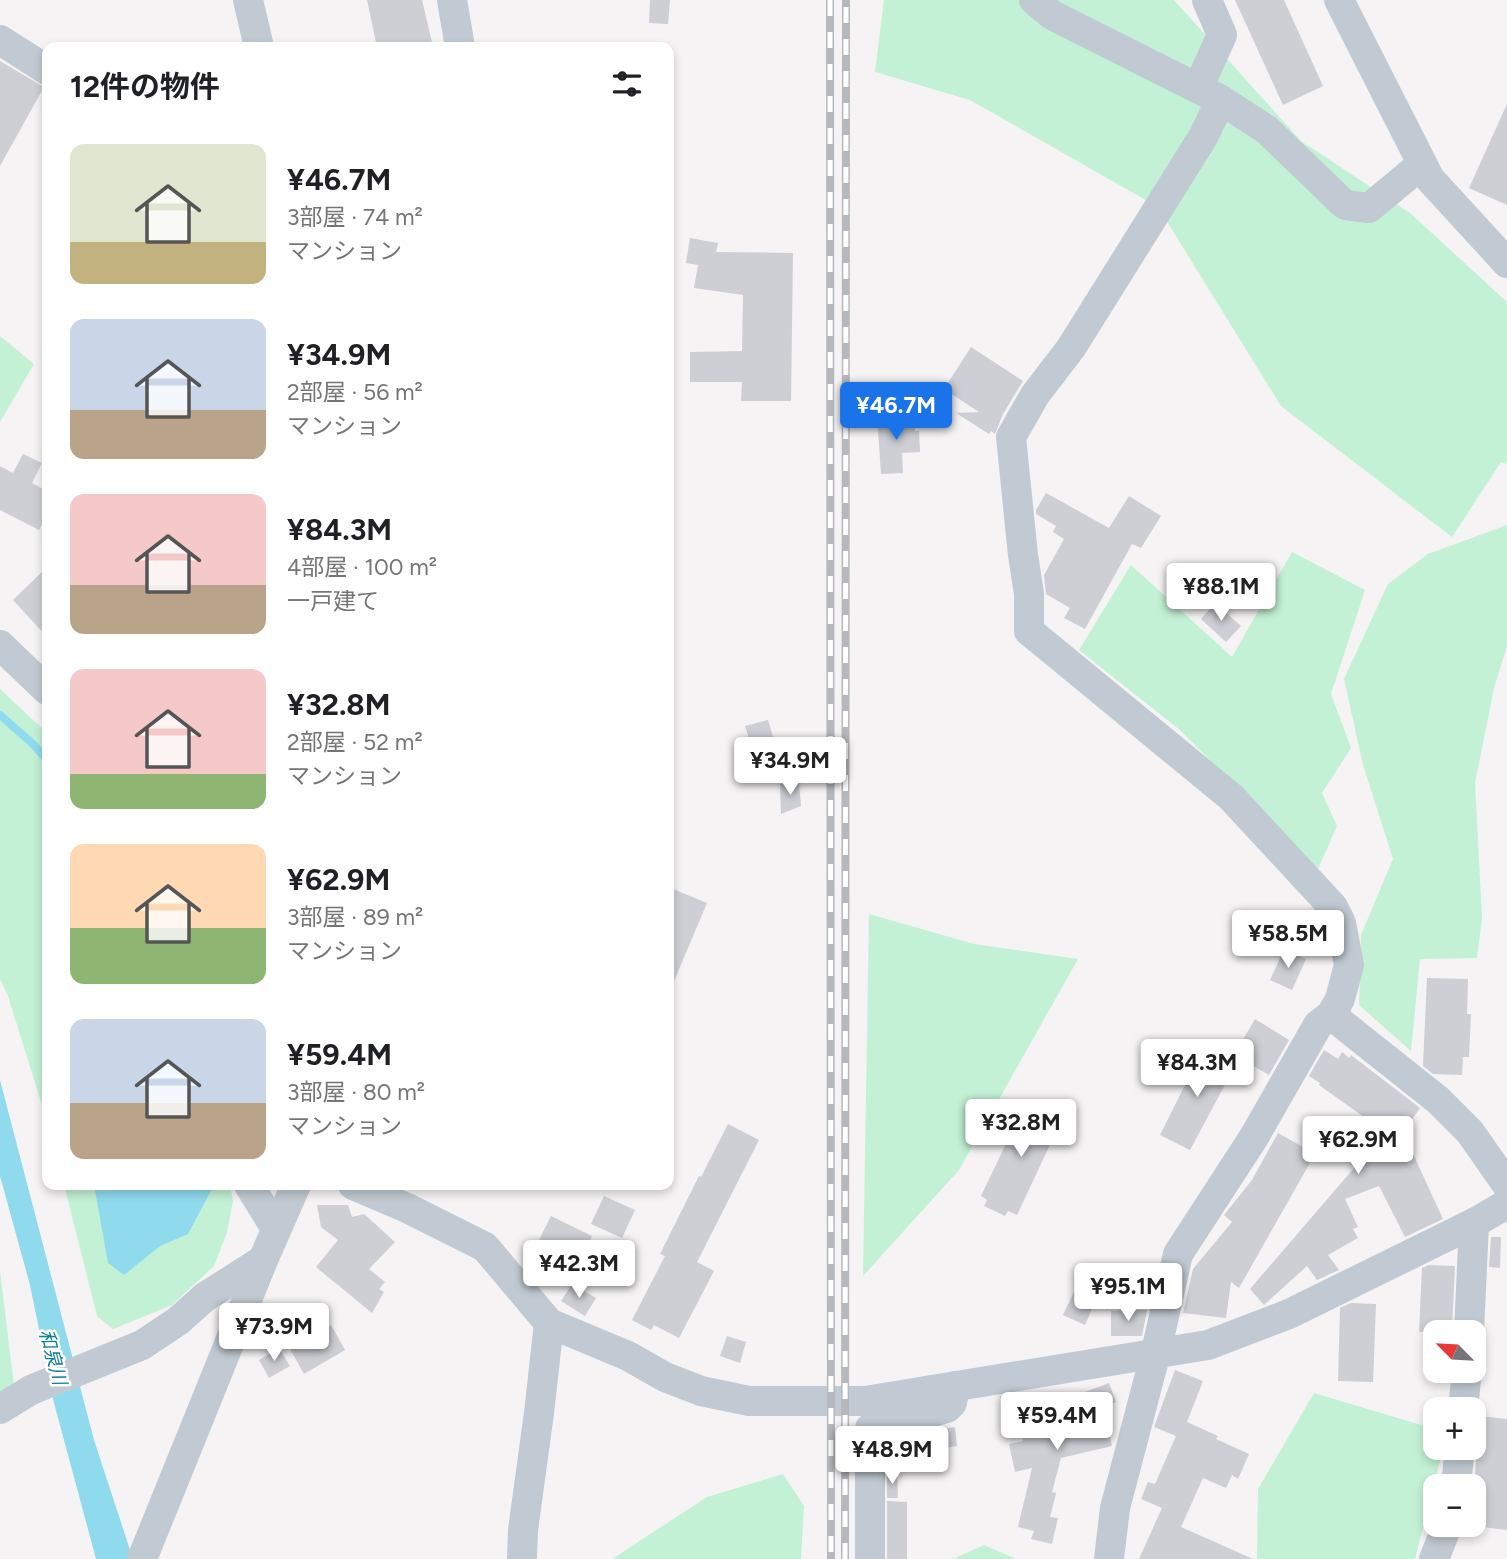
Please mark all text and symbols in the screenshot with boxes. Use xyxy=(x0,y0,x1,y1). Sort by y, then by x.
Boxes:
icon: filters xyxy=(608,65,646,103)
text: 12件の物件 xyxy=(70,68,220,105)
text: ¥46.7M xyxy=(287,161,391,198)
icon: home xyxy=(126,172,210,256)
text: 3部屋 · 74 m² xyxy=(287,203,423,231)
text: マンション xyxy=(287,237,402,265)
text: ¥34.9M xyxy=(287,336,391,373)
icon: home xyxy=(126,347,210,431)
text: 2部屋 · 56 m² xyxy=(287,378,423,406)
pin: ¥46.7M xyxy=(839,382,953,442)
text: ¥46.7M xyxy=(856,391,936,419)
text: マンション xyxy=(287,412,402,440)
text: ¥84.3M xyxy=(287,511,392,548)
icon: home xyxy=(126,522,210,606)
text: 4部屋 · 100 m² xyxy=(287,553,437,581)
pin: ¥88.1M xyxy=(1164,564,1278,623)
text: ¥88.1M xyxy=(1183,572,1259,600)
text: 一戸建て xyxy=(287,587,379,615)
text: ¥32.8M xyxy=(287,686,390,723)
icon: home xyxy=(126,697,210,781)
text: 2部屋 · 52 m² xyxy=(287,728,423,756)
pin: ¥34.9M xyxy=(733,738,847,797)
text: ¥34.9M xyxy=(750,746,830,774)
text: マンション xyxy=(287,762,402,790)
text: ¥62.9M xyxy=(287,861,390,898)
icon: home xyxy=(126,872,210,956)
text: 3部屋 · 89 m² xyxy=(287,903,423,931)
pin: ¥58.5M xyxy=(1231,911,1345,970)
text: ¥58.5M xyxy=(1248,919,1328,947)
text: マンション xyxy=(287,937,402,965)
text: ¥59.4M xyxy=(287,1036,392,1073)
pin: ¥84.3M xyxy=(1140,1040,1254,1099)
icon: home xyxy=(126,1047,210,1131)
text: ¥84.3M xyxy=(1157,1048,1237,1076)
text: 3部屋 · 80 m² xyxy=(287,1078,425,1106)
pin: ¥32.8M xyxy=(964,1100,1078,1159)
text: ¥32.8M xyxy=(981,1108,1061,1136)
text: マンション xyxy=(287,1112,402,1140)
pin: ¥62.9M xyxy=(1301,1116,1415,1176)
text: ¥62.9M xyxy=(1318,1125,1398,1153)
pin: ¥42.3M xyxy=(522,1240,636,1300)
text: ¥42.3M xyxy=(539,1249,619,1277)
pin: ¥95.1M xyxy=(1071,1264,1185,1323)
text: ¥95.1M xyxy=(1090,1272,1166,1300)
pin: ¥73.9M xyxy=(217,1304,331,1363)
text: ¥73.9M xyxy=(235,1312,313,1340)
north arrow xyxy=(1423,1320,1486,1382)
map controls xyxy=(1423,1320,1486,1537)
water label: 和泉川 xyxy=(35,1326,72,1389)
pin: ¥59.4M xyxy=(1000,1392,1114,1452)
button: + xyxy=(1423,1397,1486,1460)
text: ¥59.4M xyxy=(1017,1401,1097,1429)
pin: ¥48.9M xyxy=(835,1426,949,1486)
text: ¥48.9M xyxy=(851,1435,933,1463)
button: − xyxy=(1423,1474,1486,1537)

